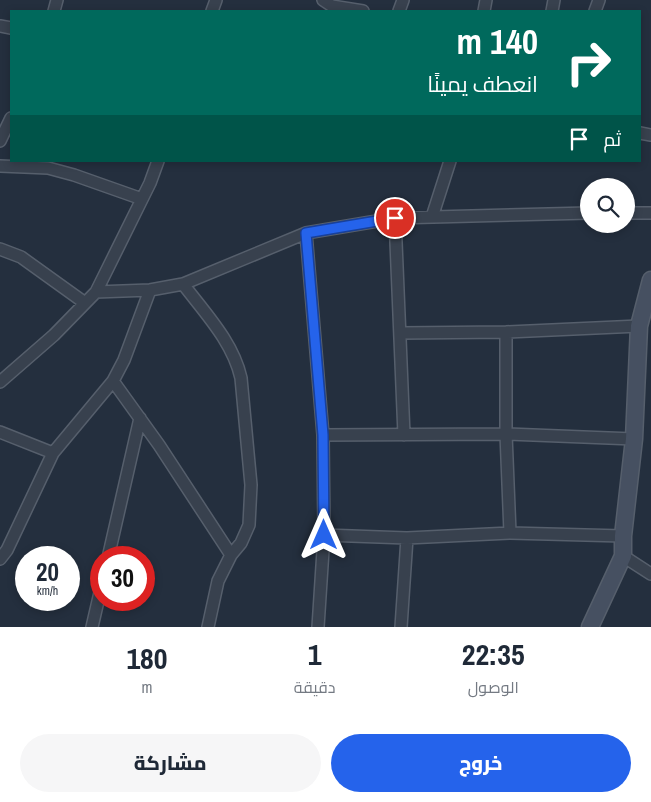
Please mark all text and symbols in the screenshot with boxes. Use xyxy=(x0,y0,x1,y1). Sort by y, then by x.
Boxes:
text: 140 m xyxy=(457,18,538,65)
icon: right xyxy=(556,30,621,95)
text: انعطف يمينًا xyxy=(427,69,538,99)
icon: arrive xyxy=(565,125,593,153)
text: ثم xyxy=(603,126,621,152)
map controls xyxy=(580,178,635,233)
button: search xyxy=(580,178,635,233)
pin xyxy=(374,197,416,239)
icon: arrive xyxy=(381,204,409,232)
position arrow xyxy=(297,508,349,560)
speed limit sign: 30 xyxy=(90,546,155,611)
text: 20 xyxy=(36,555,59,589)
text: km/h xyxy=(37,583,58,599)
text: 1 xyxy=(308,634,321,674)
text: 22:35 xyxy=(462,634,525,674)
text: 180 xyxy=(126,638,167,678)
text: m xyxy=(141,676,152,698)
text: دقيقة xyxy=(294,676,335,698)
text: الوصول xyxy=(468,676,519,698)
button: مشاركة xyxy=(20,734,321,792)
button: خروج xyxy=(331,734,631,792)

